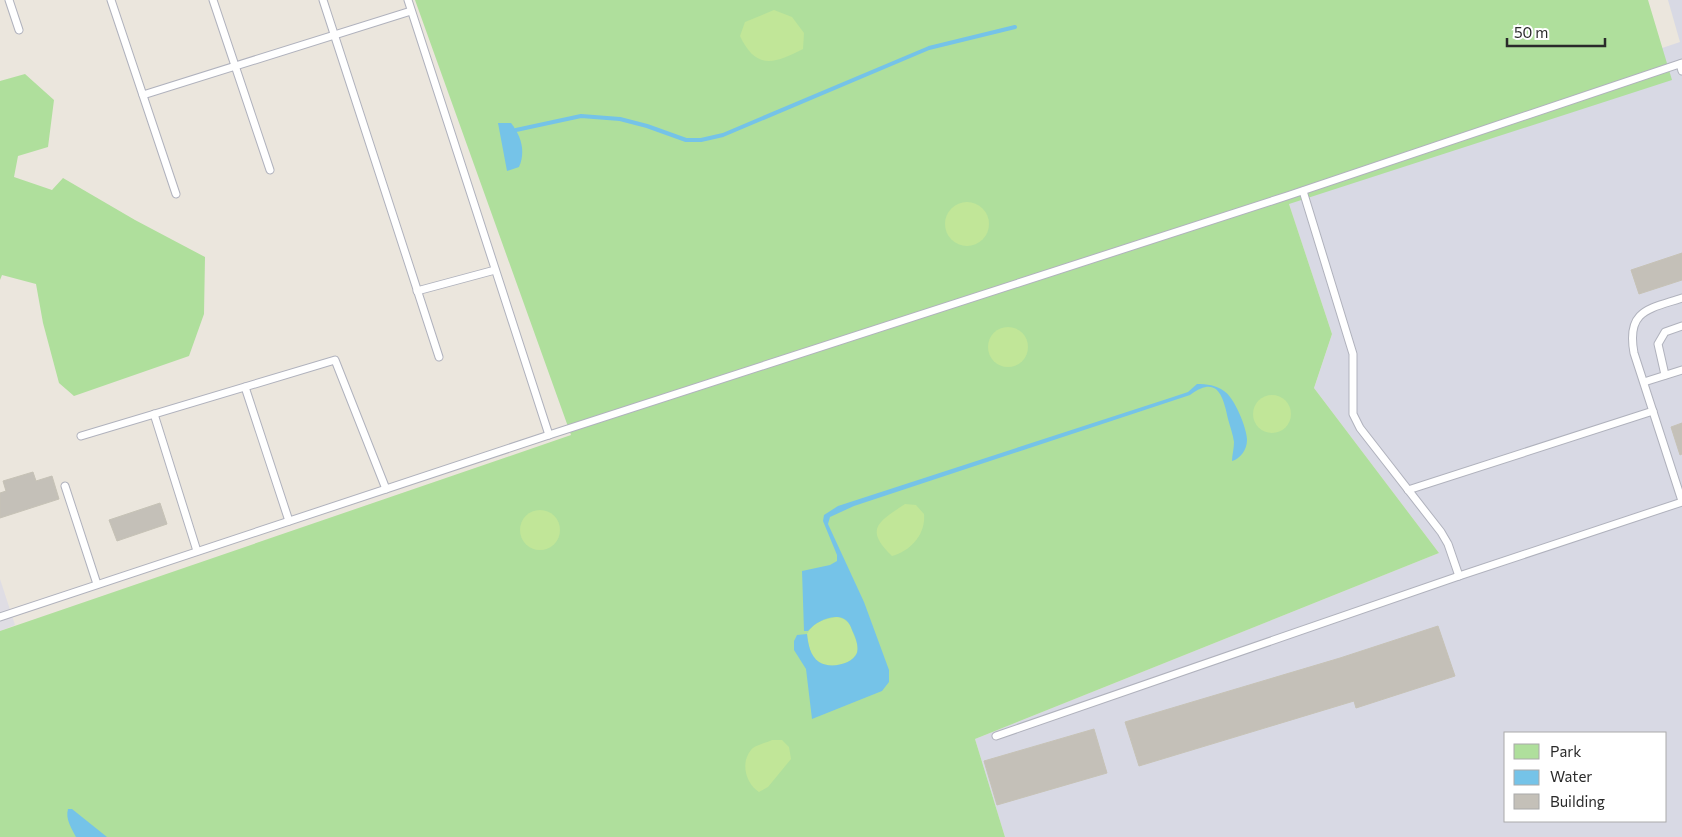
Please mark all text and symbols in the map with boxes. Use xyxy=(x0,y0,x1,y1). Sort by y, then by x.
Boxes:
scale bar xyxy=(1507,15,1604,47)
text: 50 m xyxy=(1514,23,1548,41)
legend xyxy=(1504,732,1667,822)
text: Park xyxy=(1550,742,1581,760)
text: Water xyxy=(1550,767,1592,785)
text: Building xyxy=(1550,792,1605,810)

